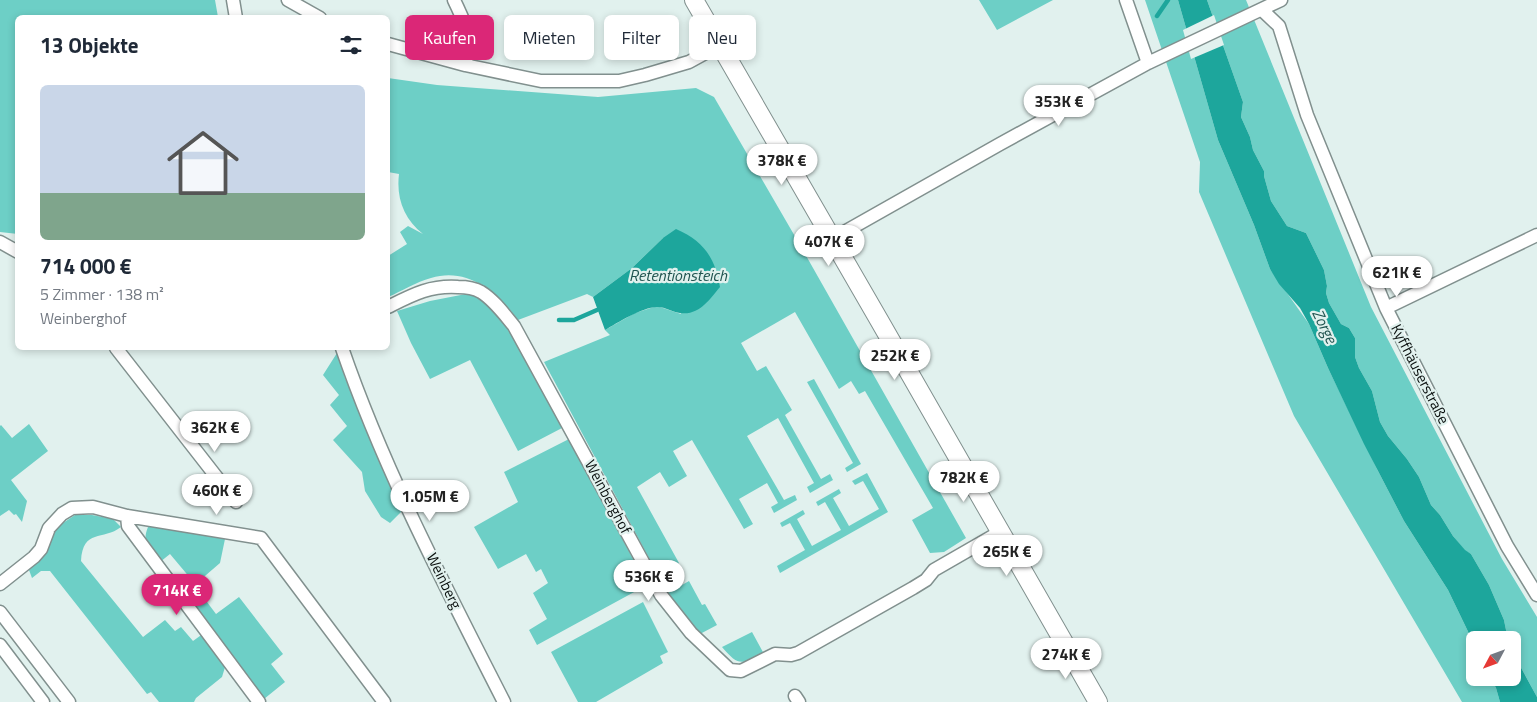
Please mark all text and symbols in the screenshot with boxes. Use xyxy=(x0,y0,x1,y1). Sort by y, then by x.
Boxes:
chip: Kaufen xyxy=(405,15,494,60)
chip: Mieten xyxy=(504,15,594,60)
chip: Filter xyxy=(604,15,679,60)
chip: Neu xyxy=(689,15,756,60)
text: 13 Objekte xyxy=(40,29,139,61)
icon: filters xyxy=(337,31,365,59)
pin: 353K € xyxy=(1018,84,1100,127)
text: 353K € xyxy=(1035,89,1083,113)
icon: home xyxy=(158,118,248,208)
pin: 378K € xyxy=(741,144,823,186)
text: 378K € xyxy=(758,148,806,172)
pin: 407K € xyxy=(788,224,870,267)
text: 407K € xyxy=(805,229,853,253)
text: 714 000 € xyxy=(40,250,132,282)
pin: 621K € xyxy=(1356,256,1438,298)
text: 621K € xyxy=(1373,260,1421,284)
water label: Retentionsteich xyxy=(629,263,728,287)
text: 5 Zimmer · 138 m² xyxy=(40,282,164,306)
water label: Zorge xyxy=(1306,305,1344,349)
text: Weinberghof xyxy=(40,306,127,330)
street label: Kyffhäuserstraße xyxy=(1385,320,1456,428)
pin: 252K € xyxy=(854,338,936,381)
text: 252K € xyxy=(871,343,919,367)
pin: 362K € xyxy=(174,410,256,453)
text: 362K € xyxy=(191,415,239,439)
street label: Weinberghof xyxy=(579,456,638,538)
pin: 782K € xyxy=(923,460,1005,503)
text: 782K € xyxy=(940,465,988,489)
pin: 460K € xyxy=(176,474,258,516)
text: 460K € xyxy=(193,478,241,502)
pin: 1.05M € xyxy=(384,480,476,522)
text: 1.05M € xyxy=(401,484,459,508)
pin: 265K € xyxy=(966,534,1048,577)
text: 265K € xyxy=(983,539,1031,563)
street label: Weinberg xyxy=(421,549,468,613)
pin: 536K € xyxy=(608,560,690,602)
text: 536K € xyxy=(625,564,673,588)
pin: 714K € xyxy=(136,574,218,616)
text: 714K € xyxy=(153,578,201,602)
north arrow xyxy=(1466,631,1521,686)
map controls xyxy=(1466,631,1521,686)
pin: 274K € xyxy=(1025,638,1107,680)
text: 274K € xyxy=(1042,642,1090,666)

